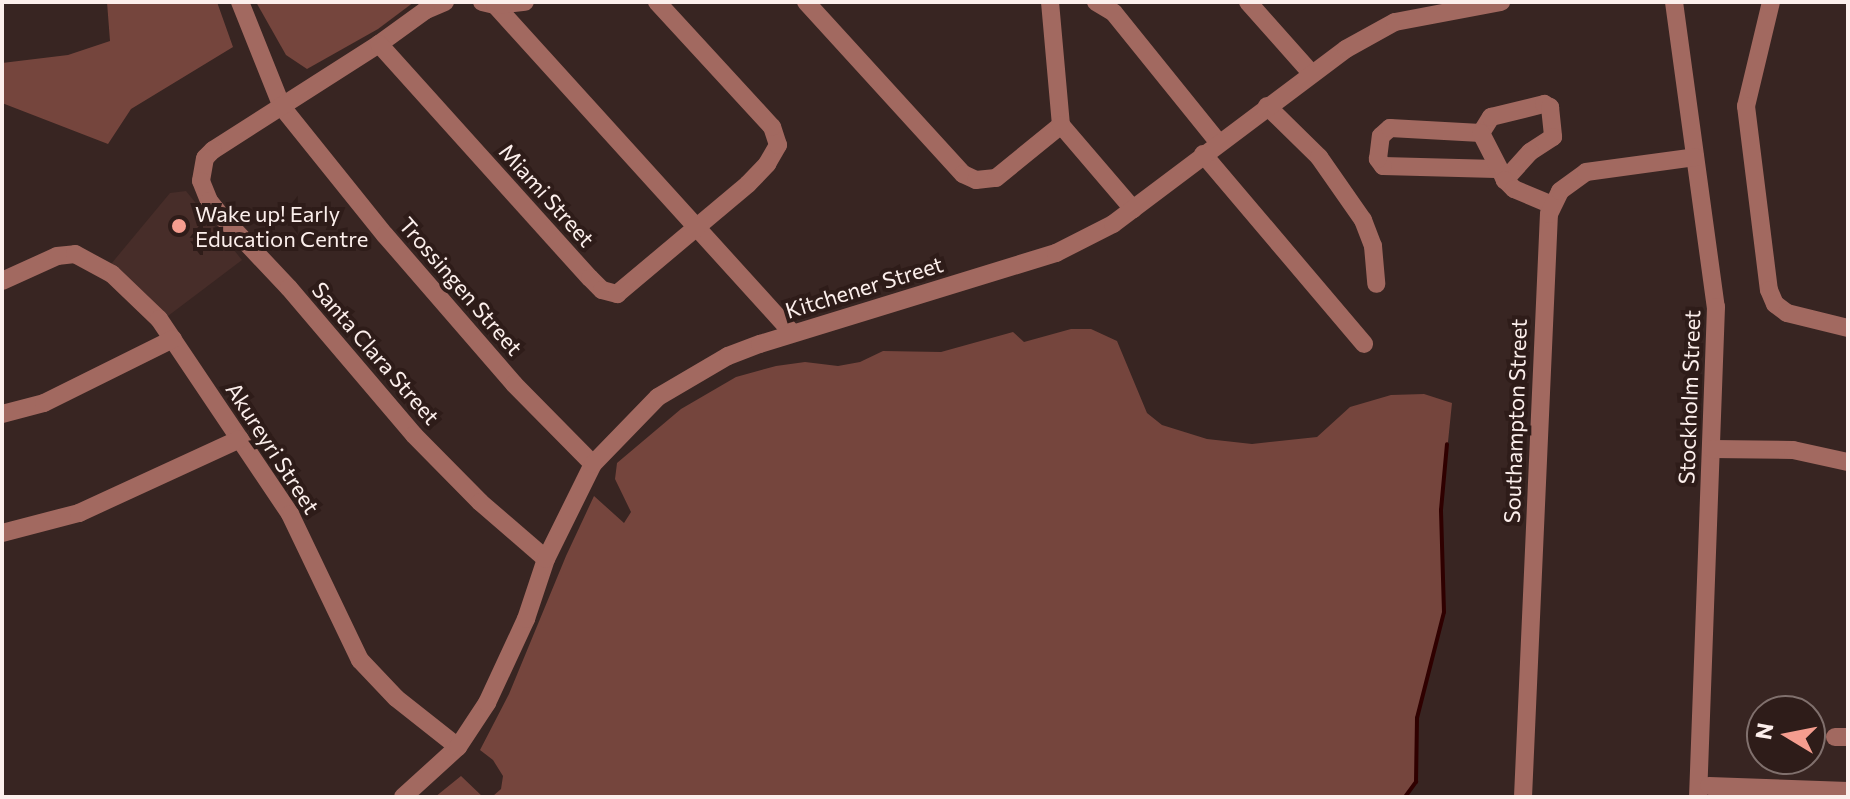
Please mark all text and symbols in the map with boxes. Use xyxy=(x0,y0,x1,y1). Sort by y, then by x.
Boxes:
street label: Miami Street xyxy=(494,138,600,252)
place label: Wake up! Early Education Centre xyxy=(195,200,368,252)
street label: Trossingen Street xyxy=(394,212,528,360)
marker: Wake up! Early Education Centre xyxy=(170,217,188,235)
street label: Kitchener Street xyxy=(782,250,946,324)
street label: Santa Clara Street xyxy=(307,276,445,430)
street label: Stockholm Street xyxy=(1673,309,1705,485)
street label: Southampton Street xyxy=(1498,318,1532,524)
street label: Akureyri Street xyxy=(221,377,325,519)
north arrow xyxy=(1746,695,1826,775)
text: N xyxy=(1749,721,1779,742)

